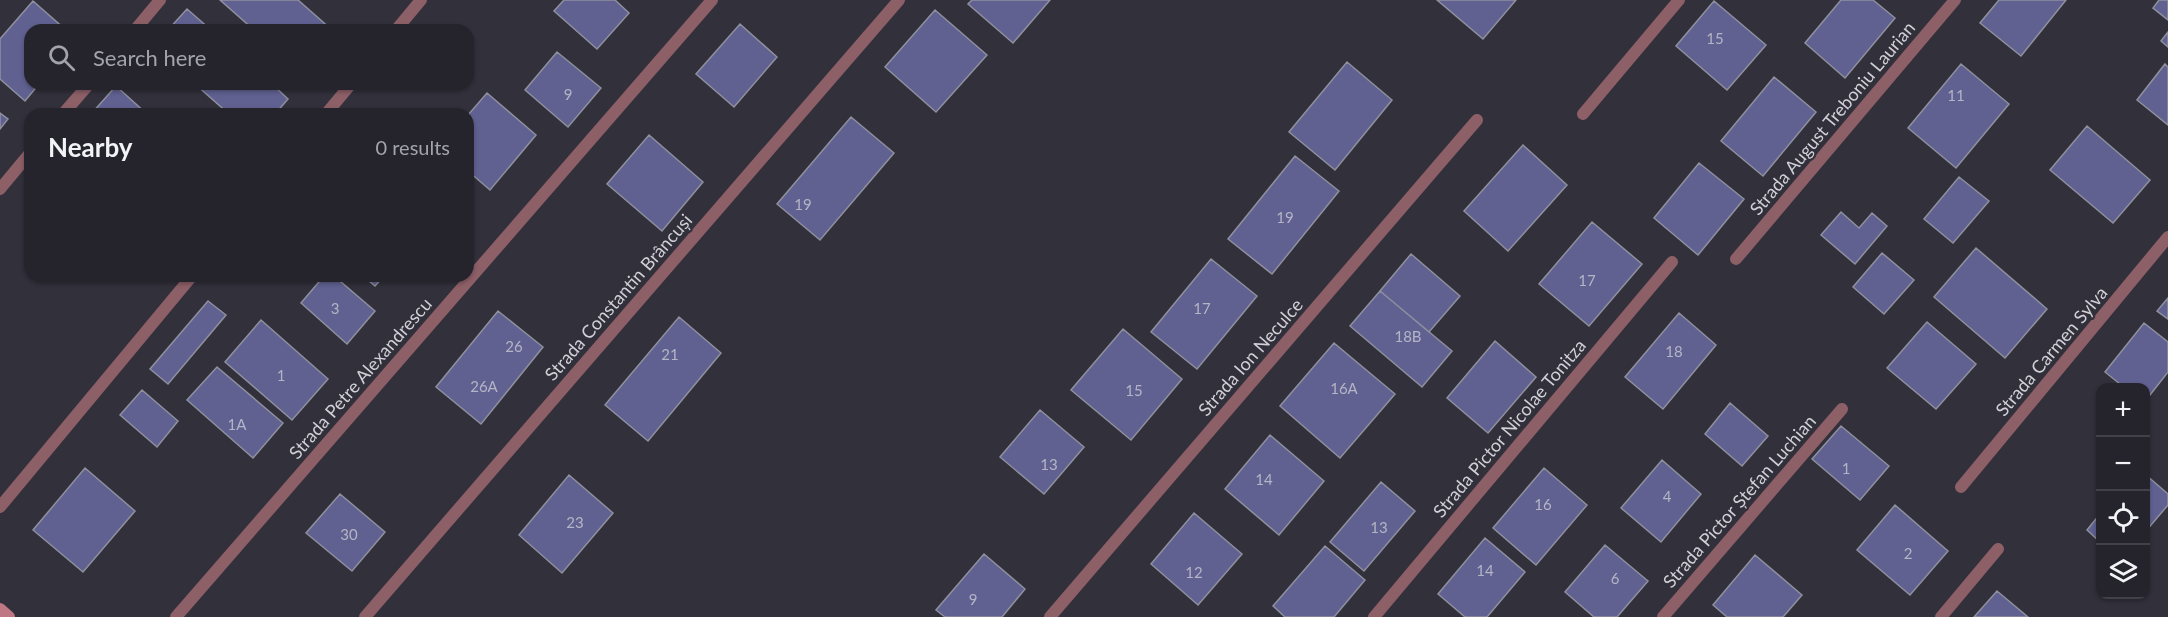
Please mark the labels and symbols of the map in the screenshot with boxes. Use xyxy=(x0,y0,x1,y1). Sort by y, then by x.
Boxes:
street label: Strada August Treboniu Laurian xyxy=(1745,17,1919,219)
house number: 15 xyxy=(1706,29,1724,47)
house number: 9 xyxy=(564,85,572,103)
house number: 11 xyxy=(1947,86,1965,104)
house number: 19 xyxy=(794,195,812,213)
house number: 19 xyxy=(1276,208,1294,226)
street label: Strada Constantin Brâncuși xyxy=(540,209,696,385)
house number: 17 xyxy=(1578,271,1596,289)
street label: Strada Carmen Sylva xyxy=(1990,282,2112,420)
street label: Strada Petre Alexandrescu xyxy=(284,293,436,463)
street label: Strada Ion Neculce xyxy=(1193,294,1307,420)
house number: 3 xyxy=(331,299,339,317)
house number: 17 xyxy=(1193,299,1211,317)
house number: 18B xyxy=(1394,327,1422,345)
street label: Strada Pictor Nicolae Tonitza xyxy=(1428,334,1590,522)
house number: 26 xyxy=(505,337,523,355)
house number: 18 xyxy=(1665,342,1683,360)
house number: 21 xyxy=(661,345,679,363)
house number: 1 xyxy=(277,366,285,384)
house number: 26A xyxy=(470,377,499,395)
house number: 16A xyxy=(1330,379,1359,397)
house number: 15 xyxy=(1125,381,1143,399)
street label: Strada Pictor Ștefan Luchian xyxy=(1658,410,1820,592)
house number: 1A xyxy=(228,415,247,433)
house number: 13 xyxy=(1040,455,1058,473)
house number: 1 xyxy=(1842,459,1850,477)
house number: 14 xyxy=(1255,470,1273,488)
house number: 4 xyxy=(1663,487,1672,505)
house number: 16 xyxy=(1534,495,1552,513)
house number: 23 xyxy=(566,513,584,531)
house number: 13 xyxy=(1370,518,1388,536)
house number: 30 xyxy=(340,525,358,543)
house number: 2 xyxy=(1904,544,1912,562)
house number: 14 xyxy=(1476,561,1494,579)
house number: 12 xyxy=(1185,563,1203,581)
house number: 6 xyxy=(1611,569,1620,587)
house number: 9 xyxy=(969,590,977,608)

